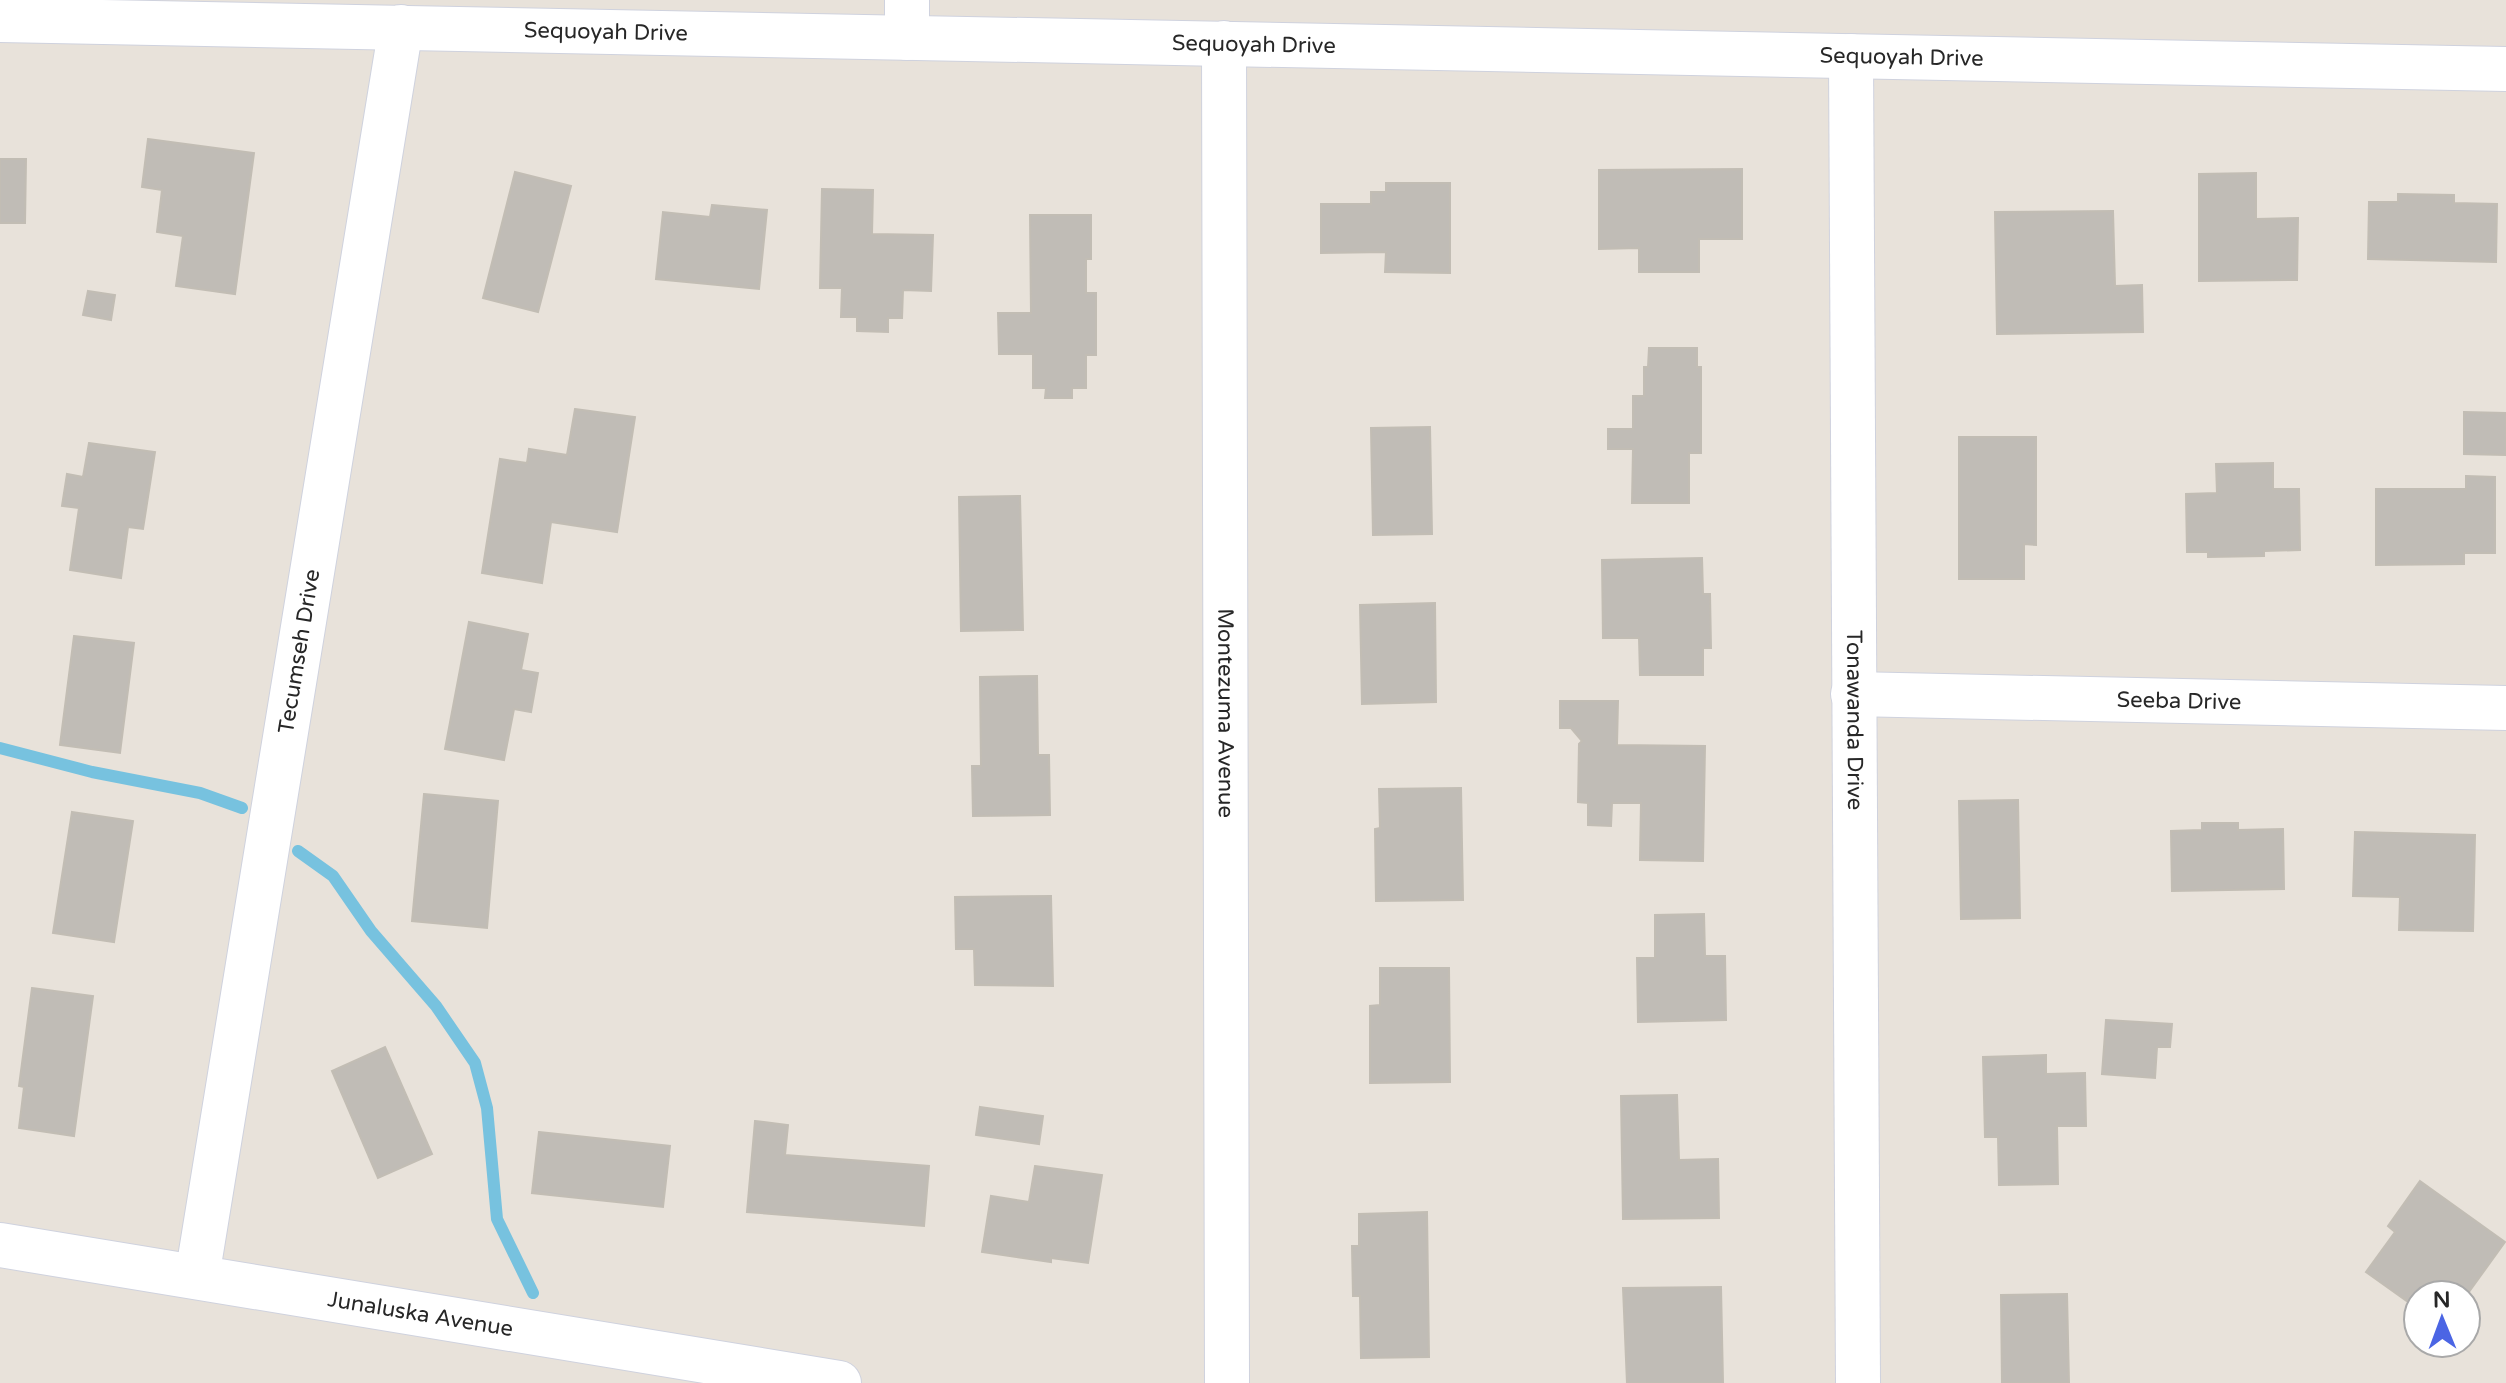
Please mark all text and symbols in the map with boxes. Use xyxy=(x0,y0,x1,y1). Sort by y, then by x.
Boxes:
street label: Sequoyah Drive xyxy=(524,17,688,46)
street label: Sequoyah Drive xyxy=(1172,30,1336,59)
street label: Sequoyah Drive xyxy=(1819,43,1984,72)
street label: Tecumseh Drive xyxy=(273,567,325,735)
street label: Montezuma Avenue xyxy=(1212,608,1239,818)
street label: Tonawanda Drive xyxy=(1841,630,1868,810)
street label: Seeba Drive xyxy=(2116,687,2242,715)
north arrow xyxy=(2402,1279,2482,1359)
street label: Junaluska Avenue xyxy=(326,1286,515,1342)
text: N xyxy=(2433,1287,2451,1313)

